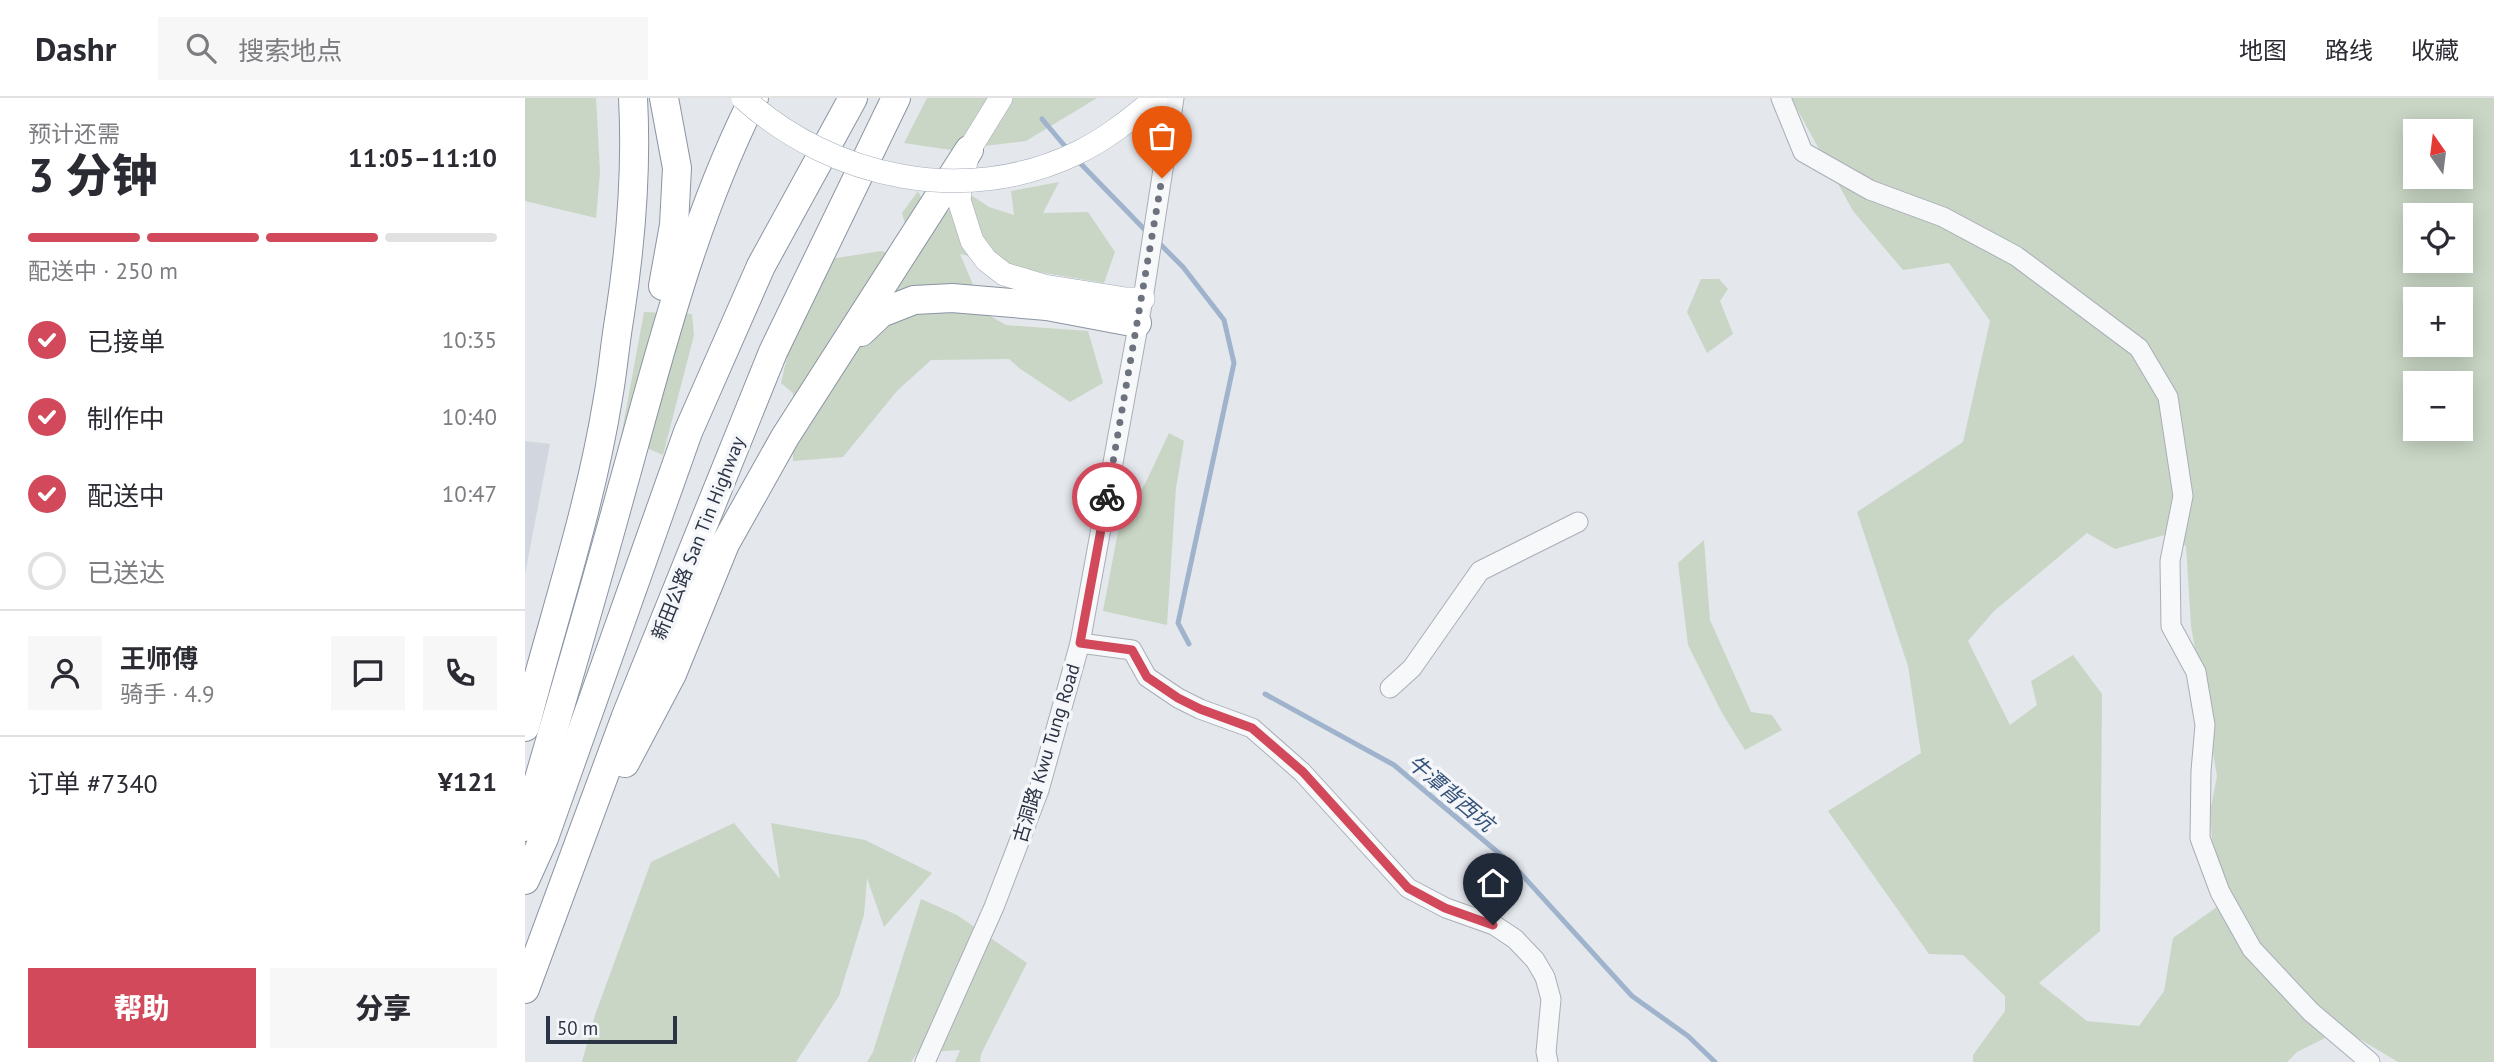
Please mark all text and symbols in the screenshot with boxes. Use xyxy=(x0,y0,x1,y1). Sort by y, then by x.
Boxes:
search box xyxy=(158,17,648,80)
text: Dashr xyxy=(35,27,116,70)
icon: search xyxy=(182,29,220,67)
text: 搜索地点 xyxy=(238,34,342,67)
text: 地图 xyxy=(2239,35,2287,66)
text: 路线 xyxy=(2325,35,2373,66)
text: 收藏 xyxy=(2411,35,2459,66)
pin xyxy=(1132,106,1192,178)
icon: bag xyxy=(1143,117,1181,155)
text: 预计还需 xyxy=(28,119,120,148)
north arrow xyxy=(2403,119,2473,189)
map controls xyxy=(2403,119,2473,441)
text: 11:05–11:10 xyxy=(348,141,497,174)
text: 3 分钟 xyxy=(28,145,158,205)
button: locate xyxy=(2403,203,2473,273)
text: 配送中 · 250 m xyxy=(28,256,178,285)
button: + xyxy=(2403,287,2473,357)
icon: check xyxy=(28,321,66,359)
text: 已接单 xyxy=(87,325,165,358)
text: 10:35 xyxy=(442,325,497,354)
button: − xyxy=(2403,371,2473,441)
icon: check xyxy=(28,398,66,436)
text: 制作中 xyxy=(87,402,165,435)
text: 10:40 xyxy=(442,402,497,431)
street label: 新田公路 San Tin Highway xyxy=(646,433,750,643)
courier xyxy=(1072,462,1142,532)
icon: check xyxy=(28,475,66,513)
icon: bike xyxy=(1088,478,1126,516)
text: 配送中 xyxy=(87,479,165,512)
text: 10:47 xyxy=(442,479,497,508)
text: 已送达 xyxy=(87,556,165,589)
button: person xyxy=(28,636,102,710)
button: chat xyxy=(331,636,405,710)
button: phone xyxy=(423,636,497,710)
text: 王师傅 xyxy=(120,642,198,675)
street label: 古洞路 Kwu Tung Road xyxy=(1007,661,1085,845)
text: 骑手 · 4.9 xyxy=(120,679,214,708)
water label: 牛潭背西坑 xyxy=(1402,749,1502,839)
text: ¥121 xyxy=(438,765,497,798)
text: 订单 #7340 xyxy=(28,767,158,800)
pin xyxy=(1463,853,1523,925)
icon: home xyxy=(1474,864,1512,902)
button: 帮助 xyxy=(28,968,256,1048)
button: 分享 xyxy=(270,968,497,1048)
scale bar xyxy=(546,1013,677,1045)
text: 50 m xyxy=(557,1016,598,1040)

